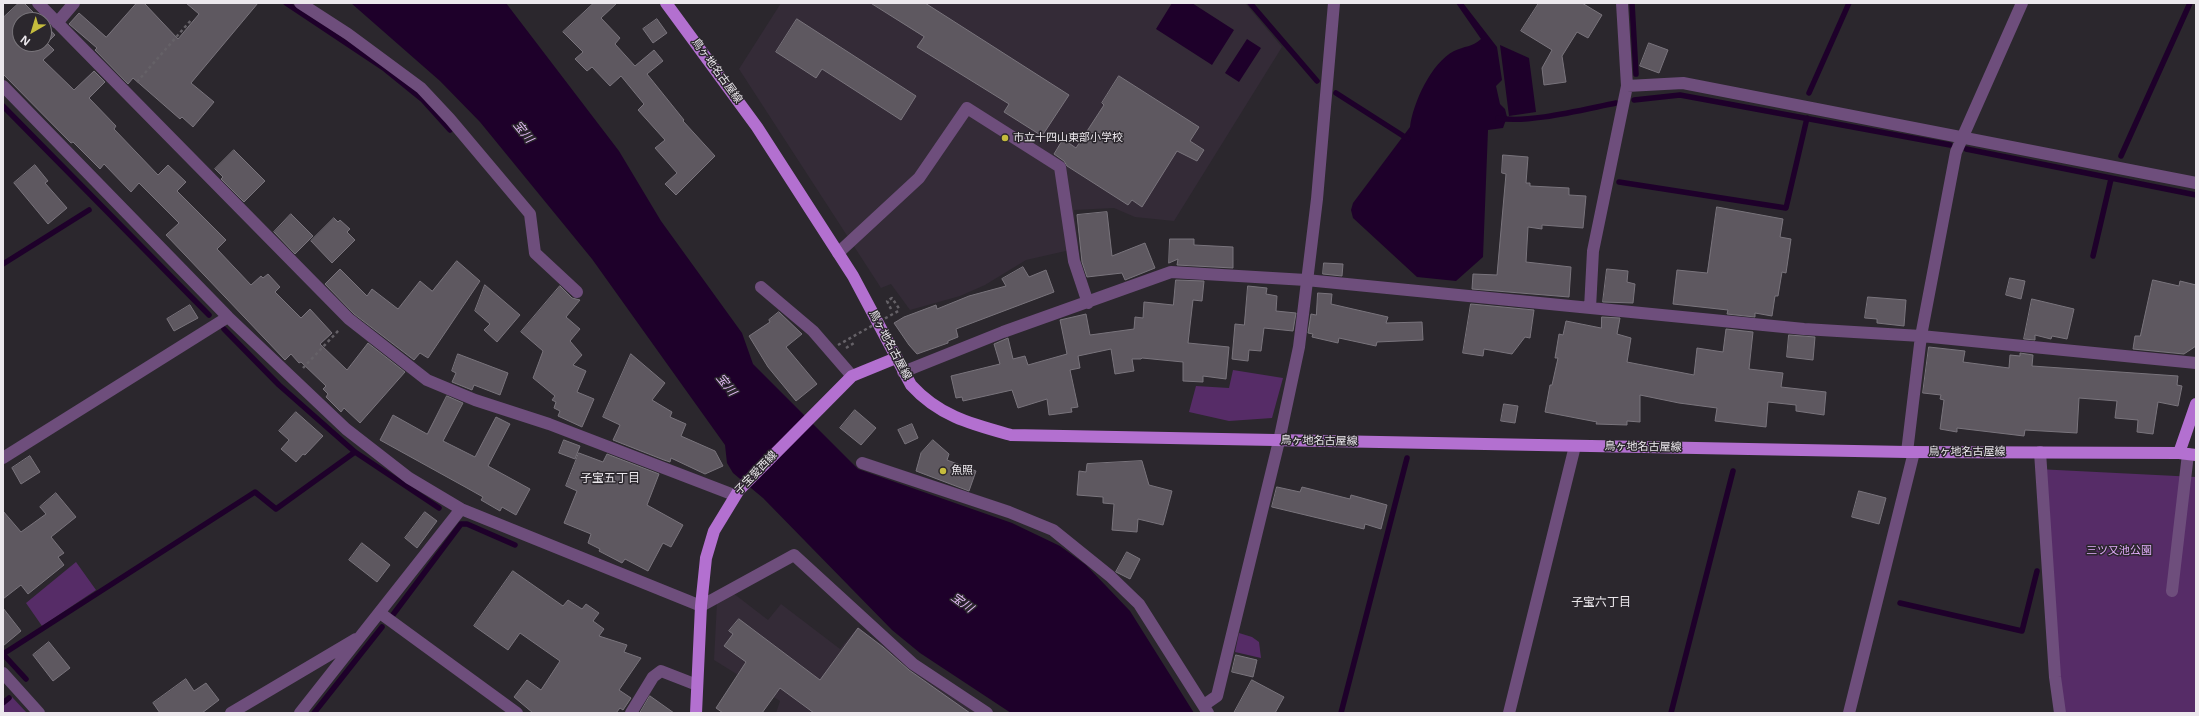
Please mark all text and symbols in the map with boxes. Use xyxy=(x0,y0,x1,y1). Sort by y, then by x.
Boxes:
north arrow xyxy=(12,12,52,52)
text: N xyxy=(17,32,33,50)
street label: 鳥ヶ地名古屋線 xyxy=(689,36,745,106)
water label: 宝川 xyxy=(510,118,536,146)
place label: 市立十四山東部小学校 xyxy=(1013,131,1123,145)
marker: 市立十四山東部小学校 xyxy=(1000,133,1010,143)
street label: 鳥ヶ地名古屋線 xyxy=(866,308,914,382)
water label: 宝川 xyxy=(713,371,739,399)
street label: 鳥ヶ地名古屋線 xyxy=(1280,434,1358,448)
street label: 鳥ヶ地名古屋線 xyxy=(1604,440,1682,454)
street label: 鳥ヶ地名古屋線 xyxy=(1929,445,2005,459)
street label: 子宝愛西線 xyxy=(732,449,780,497)
place label: 魚照 xyxy=(951,464,973,478)
marker: 魚照 xyxy=(938,466,948,476)
district label: 子宝五丁目 xyxy=(580,472,640,486)
park label: 三ツ又池公園 xyxy=(2086,544,2152,558)
water label: 宝川 xyxy=(948,590,976,616)
district label: 子宝六丁目 xyxy=(1571,596,1631,610)

